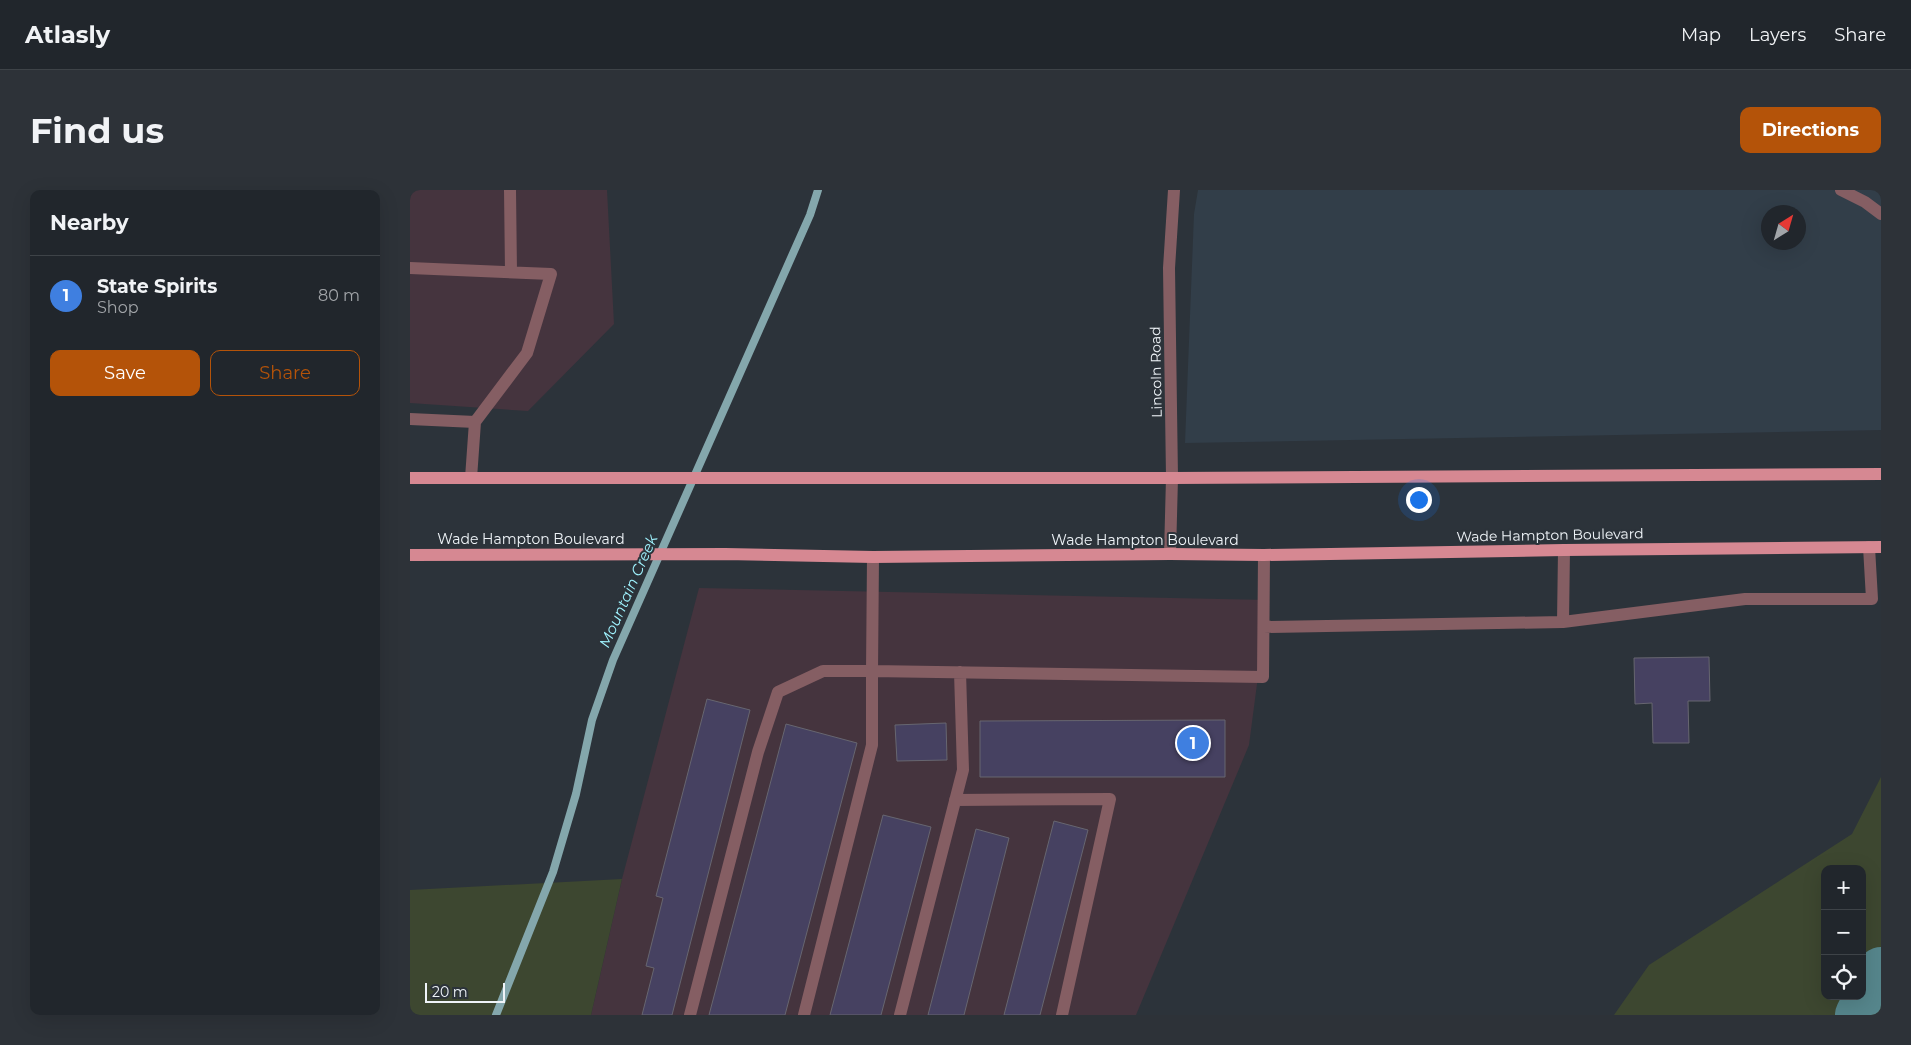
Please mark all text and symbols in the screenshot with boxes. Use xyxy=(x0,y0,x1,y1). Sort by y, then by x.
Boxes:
text: Atlasly xyxy=(25,20,110,49)
text: Map xyxy=(1681,24,1721,46)
text: Layers xyxy=(1749,24,1806,46)
text: Share xyxy=(1834,24,1886,46)
button: Directions xyxy=(1740,107,1881,153)
text: Find us xyxy=(30,109,164,152)
north arrow xyxy=(1761,205,1806,250)
text: Nearby xyxy=(50,210,129,235)
text: State Spirits xyxy=(97,275,217,298)
text: 1 xyxy=(63,286,69,305)
text: 80 m xyxy=(318,286,360,305)
text: Shop xyxy=(97,298,139,317)
street label: Lincoln Road xyxy=(1146,326,1166,418)
button: Save xyxy=(50,350,200,396)
button: Share xyxy=(210,350,360,396)
your location xyxy=(1406,487,1432,513)
street label: Wade Hampton Boulevard xyxy=(1456,524,1644,546)
street label: Wade Hampton Boulevard xyxy=(437,530,625,548)
water label: Mountain Creek xyxy=(595,531,662,650)
street label: Wade Hampton Boulevard xyxy=(1051,531,1239,549)
pin: 1 xyxy=(1177,724,1209,762)
map controls xyxy=(1821,865,1866,1000)
button: + xyxy=(1821,865,1866,910)
button: − xyxy=(1821,910,1866,955)
button: locate xyxy=(1821,955,1866,1000)
scale bar xyxy=(425,980,505,1003)
text: 20 m xyxy=(432,983,468,1001)

